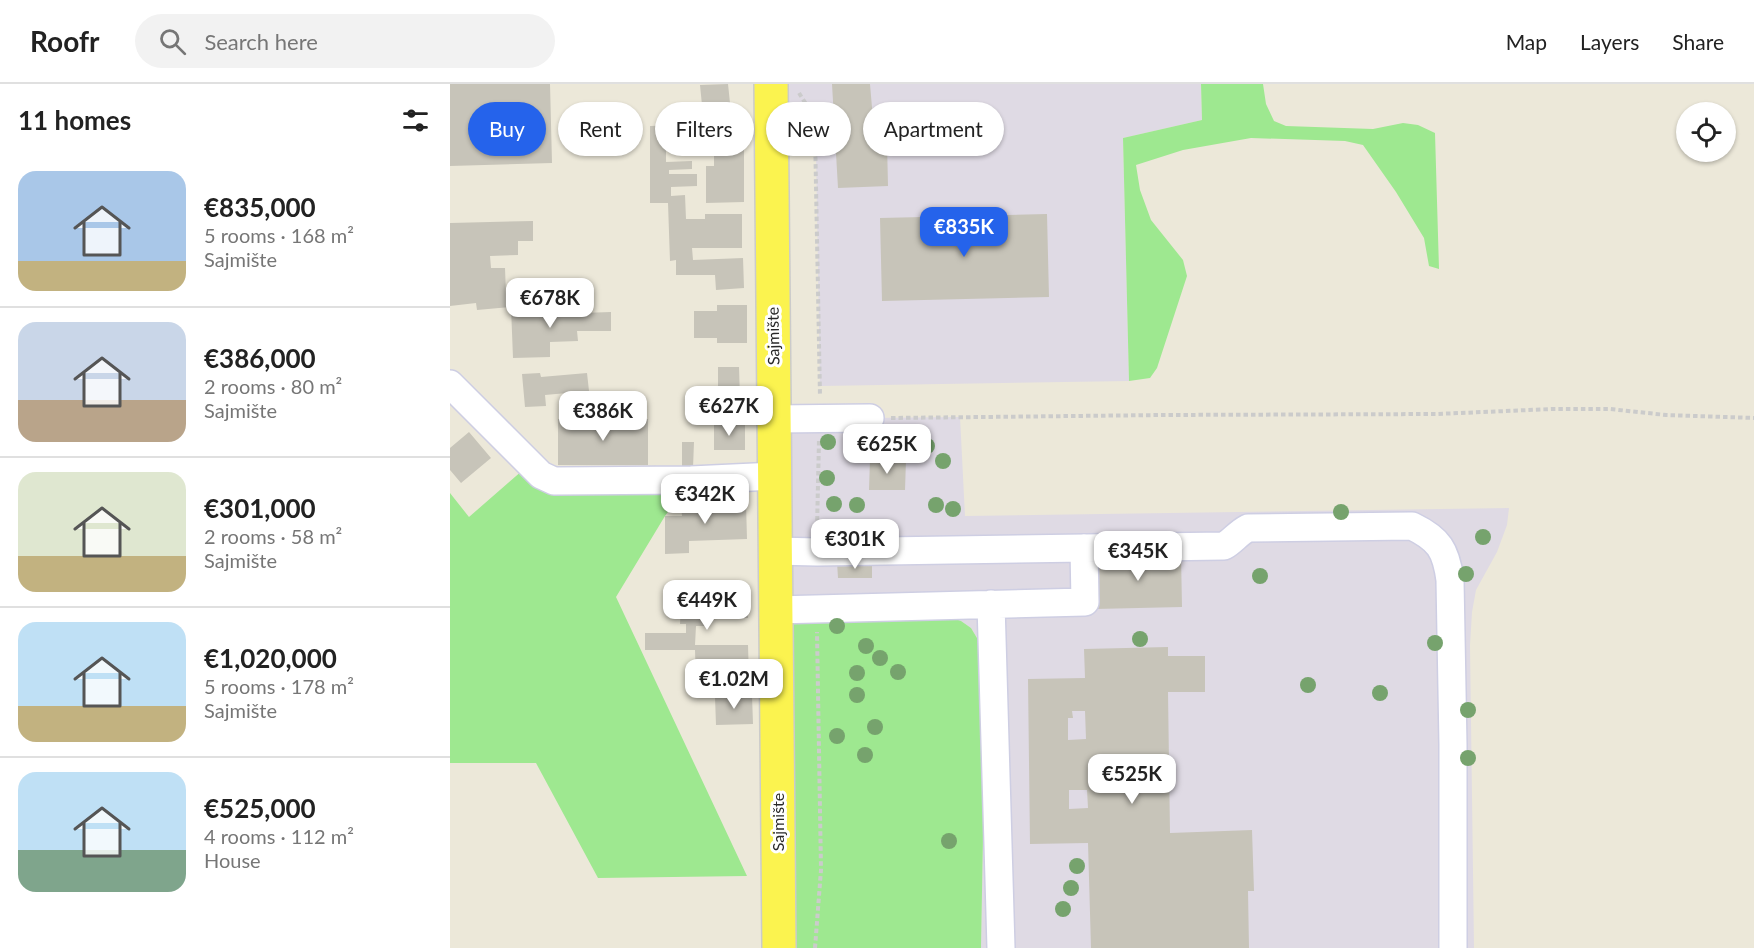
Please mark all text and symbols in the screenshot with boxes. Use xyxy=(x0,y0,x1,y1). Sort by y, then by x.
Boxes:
search box xyxy=(135,14,555,68)
text: Roofr xyxy=(30,24,99,58)
icon: search xyxy=(156,25,189,58)
text: Search here xyxy=(204,28,318,55)
text: Map xyxy=(1506,29,1547,54)
text: Layers xyxy=(1580,29,1639,54)
text: Share xyxy=(1672,29,1724,54)
chip: Buy xyxy=(468,102,546,156)
chip: Rent xyxy=(558,102,643,156)
chip: Filters xyxy=(655,102,754,156)
chip: New xyxy=(766,102,851,156)
chip: Apartment xyxy=(863,102,1004,156)
map controls xyxy=(1676,102,1736,162)
button: locate xyxy=(1676,102,1736,162)
text: 11 homes xyxy=(18,104,131,136)
icon: filters xyxy=(399,104,432,137)
text: €835,000 xyxy=(204,191,316,223)
icon: home xyxy=(66,195,138,267)
pin: €835K xyxy=(922,207,1006,258)
text: €835K xyxy=(934,214,994,238)
text: 5 rooms · 168 m² xyxy=(204,223,354,247)
text: Sajmište xyxy=(204,247,277,271)
pin: €678K xyxy=(508,278,592,329)
text: €678K xyxy=(520,285,580,309)
street label: Sajmište xyxy=(762,307,783,365)
text: €386,000 xyxy=(204,342,316,374)
icon: home xyxy=(66,346,138,418)
text: 2 rooms · 80 m² xyxy=(204,374,342,398)
pin: €627K xyxy=(687,386,771,437)
pin: €386K xyxy=(561,391,645,442)
text: €627K xyxy=(699,393,759,417)
text: Sajmište xyxy=(204,398,277,422)
text: €386K xyxy=(573,398,633,422)
pin: €625K xyxy=(845,424,929,475)
text: €625K xyxy=(857,431,917,455)
pin: €342K xyxy=(663,474,747,525)
text: €342K xyxy=(675,481,735,505)
text: €301,000 xyxy=(204,492,316,524)
icon: home xyxy=(66,496,138,568)
pin: €301K xyxy=(813,519,897,570)
text: 2 rooms · 58 m² xyxy=(204,524,342,548)
text: €301K xyxy=(825,526,885,550)
pin: €345K xyxy=(1096,531,1180,582)
text: €345K xyxy=(1108,538,1168,562)
text: Sajmište xyxy=(204,548,277,572)
pin: €449K xyxy=(665,580,749,631)
text: €449K xyxy=(677,587,737,611)
text: €1,020,000 xyxy=(204,642,337,674)
icon: home xyxy=(66,646,138,718)
pin: €1.02M xyxy=(685,659,783,710)
text: €1.02M xyxy=(699,666,769,690)
text: 5 rooms · 178 m² xyxy=(204,674,354,698)
text: Sajmište xyxy=(204,698,277,722)
pin: €525K xyxy=(1090,754,1174,805)
text: €525K xyxy=(1102,761,1162,785)
text: €525,000 xyxy=(204,792,316,824)
street label: Sajmište xyxy=(768,793,787,851)
icon: home xyxy=(66,796,138,868)
text: 4 rooms · 112 m² xyxy=(204,824,354,848)
text: House xyxy=(204,848,261,872)

